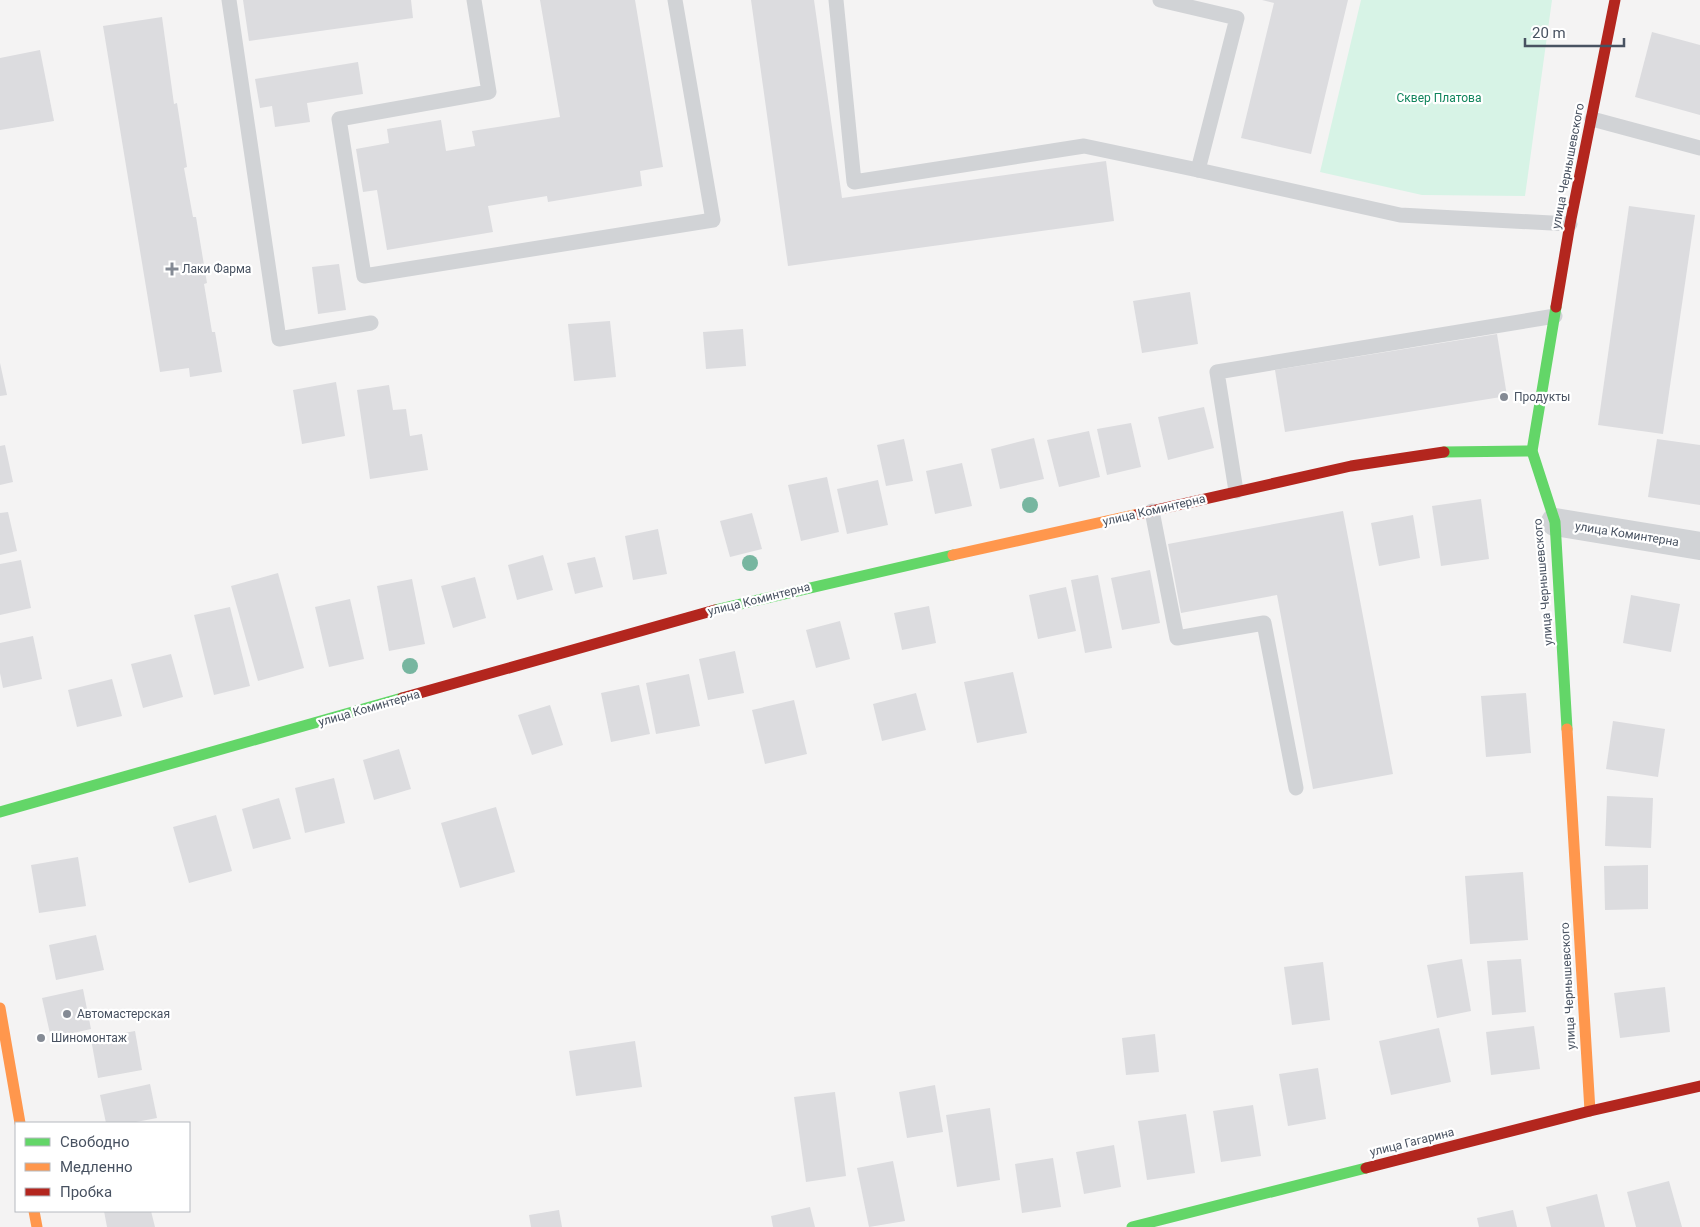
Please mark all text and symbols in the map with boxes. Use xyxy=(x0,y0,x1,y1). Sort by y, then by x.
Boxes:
scale bar xyxy=(1525,15,1624,47)
text: 20 m xyxy=(1532,24,1566,42)
park label: Сквер Платова xyxy=(1397,91,1481,105)
street label: улица Чернышевского xyxy=(1549,102,1587,230)
place label: Лаки Фарма xyxy=(182,262,251,276)
marker: Лаки Фарма xyxy=(166,263,178,275)
place label: Продукты xyxy=(1514,390,1570,404)
marker: Продукты xyxy=(1498,391,1510,403)
street label: улица Коминтерна xyxy=(1101,491,1207,529)
street label: улица Чернышевского xyxy=(1530,518,1556,646)
street label: улица Коминтерна xyxy=(1574,519,1680,549)
street label: улица Коминтерна xyxy=(706,580,812,618)
street label: улица Коминтерна xyxy=(317,687,421,729)
street label: улица Чернышевского xyxy=(1558,922,1578,1050)
place label: Автомастерская xyxy=(77,1007,170,1021)
marker: Автомастерская xyxy=(61,1008,73,1020)
place label: Шиномонтаж xyxy=(51,1031,128,1045)
marker: Шиномонтаж xyxy=(35,1032,47,1044)
legend xyxy=(15,1122,190,1212)
street label: улица Гагарина xyxy=(1368,1125,1456,1159)
text: Свободно xyxy=(60,1133,129,1151)
text: Медленно xyxy=(60,1158,133,1176)
text: Пробка xyxy=(60,1183,112,1201)

